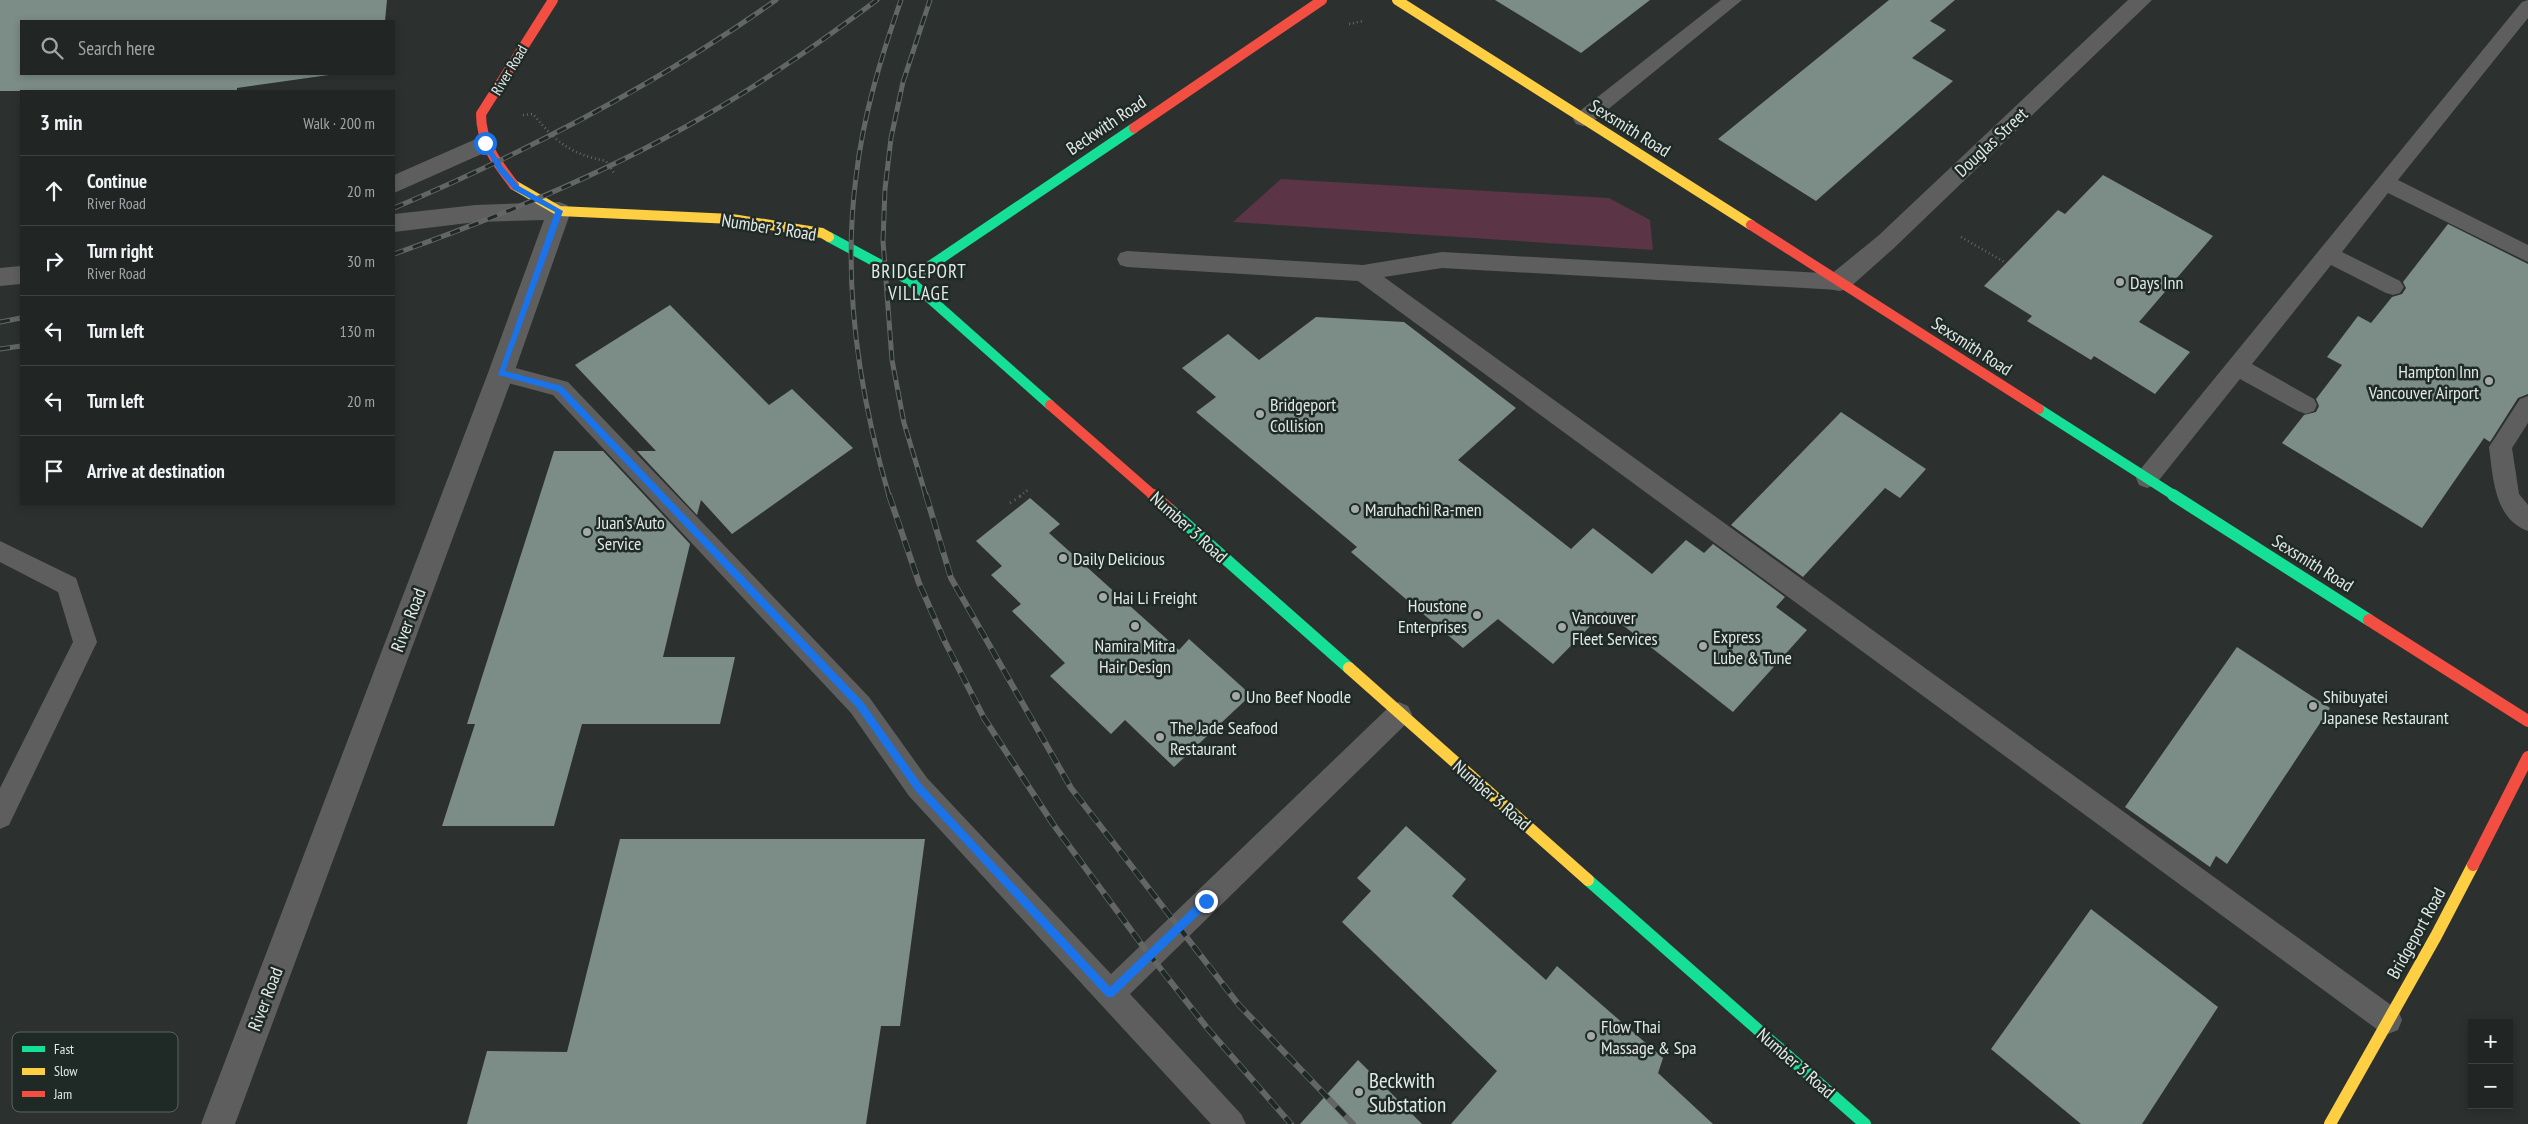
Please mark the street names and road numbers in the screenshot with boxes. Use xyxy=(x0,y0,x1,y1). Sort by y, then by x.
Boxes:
street label: River Road xyxy=(487,41,531,99)
street label: Beckwith Road xyxy=(1062,90,1150,160)
street label: Sexsmith Road xyxy=(1585,94,1675,162)
street label: Douglas Street xyxy=(1950,102,2032,182)
street label: Number 3 Road xyxy=(720,208,818,246)
street label: Sexsmith Road xyxy=(1927,311,2017,381)
street label: Number 3 Road xyxy=(1146,486,1232,568)
street label: Sexsmith Road xyxy=(2268,529,2358,597)
street label: River Road xyxy=(385,585,431,655)
street label: Number 3 Road xyxy=(1448,755,1536,835)
street label: Bridgeport Road xyxy=(2382,883,2450,983)
street label: River Road xyxy=(242,964,288,1034)
street label: Number 3 Road xyxy=(1752,1023,1840,1103)

